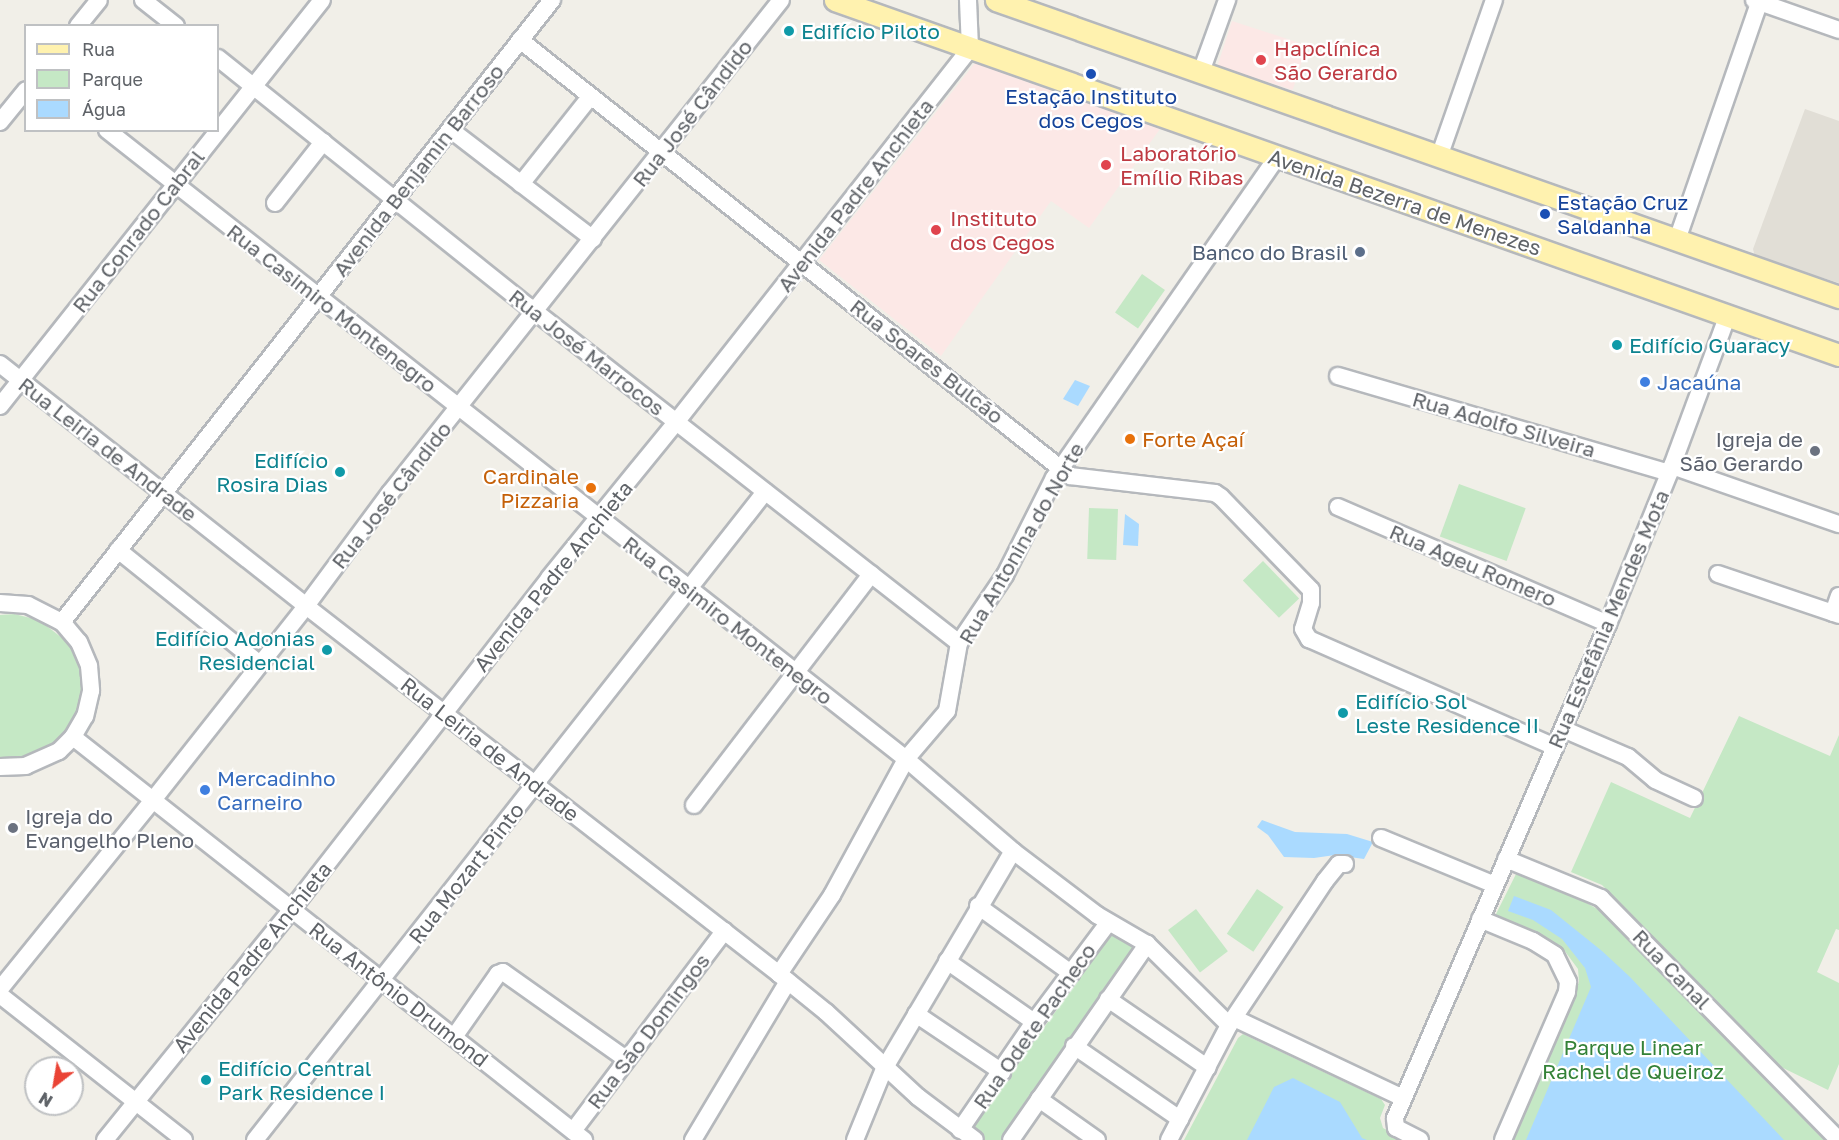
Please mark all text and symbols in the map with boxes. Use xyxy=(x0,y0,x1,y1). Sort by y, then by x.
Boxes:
place label: Edifício Piloto xyxy=(801,18,940,44)
legend xyxy=(24,24,219,132)
marker: Edifício Piloto xyxy=(782,24,796,38)
street label: Rua José Cândido xyxy=(627,34,757,192)
place label: Hapclínica São Gerardo xyxy=(1274,35,1397,85)
text: Rua xyxy=(82,38,115,60)
marker: Hapclínica São Gerardo xyxy=(1252,51,1270,69)
street label: Avenida Benjamin Barroso xyxy=(327,59,509,281)
marker: Estação Instituto dos Cegos xyxy=(1084,67,1098,81)
text: Parque xyxy=(82,68,143,90)
place label: Estação Instituto dos Cegos xyxy=(1005,83,1177,133)
street label: Avenida Padre Anchieta xyxy=(772,93,938,297)
text: Água xyxy=(82,98,126,120)
place label: Laboratório Emílio Ribas xyxy=(1120,140,1243,190)
street label: Avenida Bezerra de Menezes xyxy=(1265,143,1545,261)
street label: Rua Conrado Cabral xyxy=(67,145,209,317)
marker: Laboratório Emílio Ribas xyxy=(1097,156,1115,174)
place label: Estação Cruz Saldanha xyxy=(1557,189,1688,239)
place label: Instituto dos Cegos xyxy=(950,205,1055,255)
marker: Estação Cruz Saldanha xyxy=(1538,207,1552,221)
street label: Rua Casimiro Montenegro xyxy=(222,218,442,398)
marker: Instituto dos Cegos xyxy=(927,221,945,239)
place label: Banco do Brasil xyxy=(1192,239,1348,265)
marker: Banco do Brasil xyxy=(1353,245,1367,259)
street label: Rua José Marrocos xyxy=(504,283,670,421)
street label: Rua Soares Bulcão xyxy=(845,293,1009,429)
place label: Edifício Guaracy xyxy=(1629,332,1790,358)
marker: Edifício Guaracy xyxy=(1610,338,1624,352)
place label: Jacaúna xyxy=(1657,369,1741,395)
street label: Rua Leiria de Andrade xyxy=(14,372,202,526)
marker: Jacaúna xyxy=(1638,375,1652,389)
street label: Rua Adolfo Silveira xyxy=(1410,386,1598,462)
street label: Rua José Cândido xyxy=(326,416,456,574)
place label: Forte Açaí xyxy=(1142,426,1244,452)
place label: Igreja de São Gerardo xyxy=(1680,426,1803,476)
marker: Forte Açaí xyxy=(1123,432,1137,446)
street label: Rua Antonina do Norte xyxy=(953,438,1089,648)
marker: Igreja de São Gerardo xyxy=(1808,444,1822,458)
place label: Edifício Rosira Dias xyxy=(216,447,328,497)
place label: Cardinale Pizzaria xyxy=(483,463,579,513)
marker: Edifício Rosira Dias xyxy=(333,465,347,479)
street label: Avenida Padre Anchieta xyxy=(468,476,638,676)
marker: Cardinale Pizzaria xyxy=(584,481,598,495)
street label: Rua Estefânia Mendes Mota xyxy=(1542,486,1674,752)
street label: Rua Ageu Romero xyxy=(1386,519,1560,611)
street label: Rua Casimiro Montenegro xyxy=(618,530,838,710)
place label: Edifício Adonias Residencial xyxy=(155,625,315,675)
marker: Edifício Adonias Residencial xyxy=(320,643,334,657)
street label: Rua Leiria de Andrade xyxy=(396,672,584,826)
place label: Edifício Sol Leste Residence II xyxy=(1355,688,1539,738)
marker: Edifício Sol Leste Residence II xyxy=(1336,706,1350,720)
place label: Mercadinho Carneiro xyxy=(217,765,336,815)
marker: Mercadinho Carneiro xyxy=(198,783,212,797)
street label: Rua Mozart Pinto xyxy=(403,797,529,949)
place label: Igreja do Evangelho Pleno xyxy=(25,803,194,853)
marker: Igreja do Evangelho Pleno xyxy=(6,821,20,835)
street label: Avenida Padre Anchieta xyxy=(167,857,337,1057)
street label: Rua Antônio Drumond xyxy=(304,916,494,1072)
street label: Rua Canal xyxy=(1628,924,1716,1014)
street label: Rua Odete Pacheco xyxy=(967,938,1101,1114)
street label: Rua São Domingos xyxy=(581,948,715,1114)
park label: Parque Linear Rachel de Queiroz xyxy=(1542,1034,1724,1084)
place label: Edifício Central Park Residence I xyxy=(218,1055,385,1105)
north arrow xyxy=(24,1056,84,1116)
marker: Edifício Central Park Residence I xyxy=(199,1073,213,1087)
text: N xyxy=(35,1088,56,1111)

